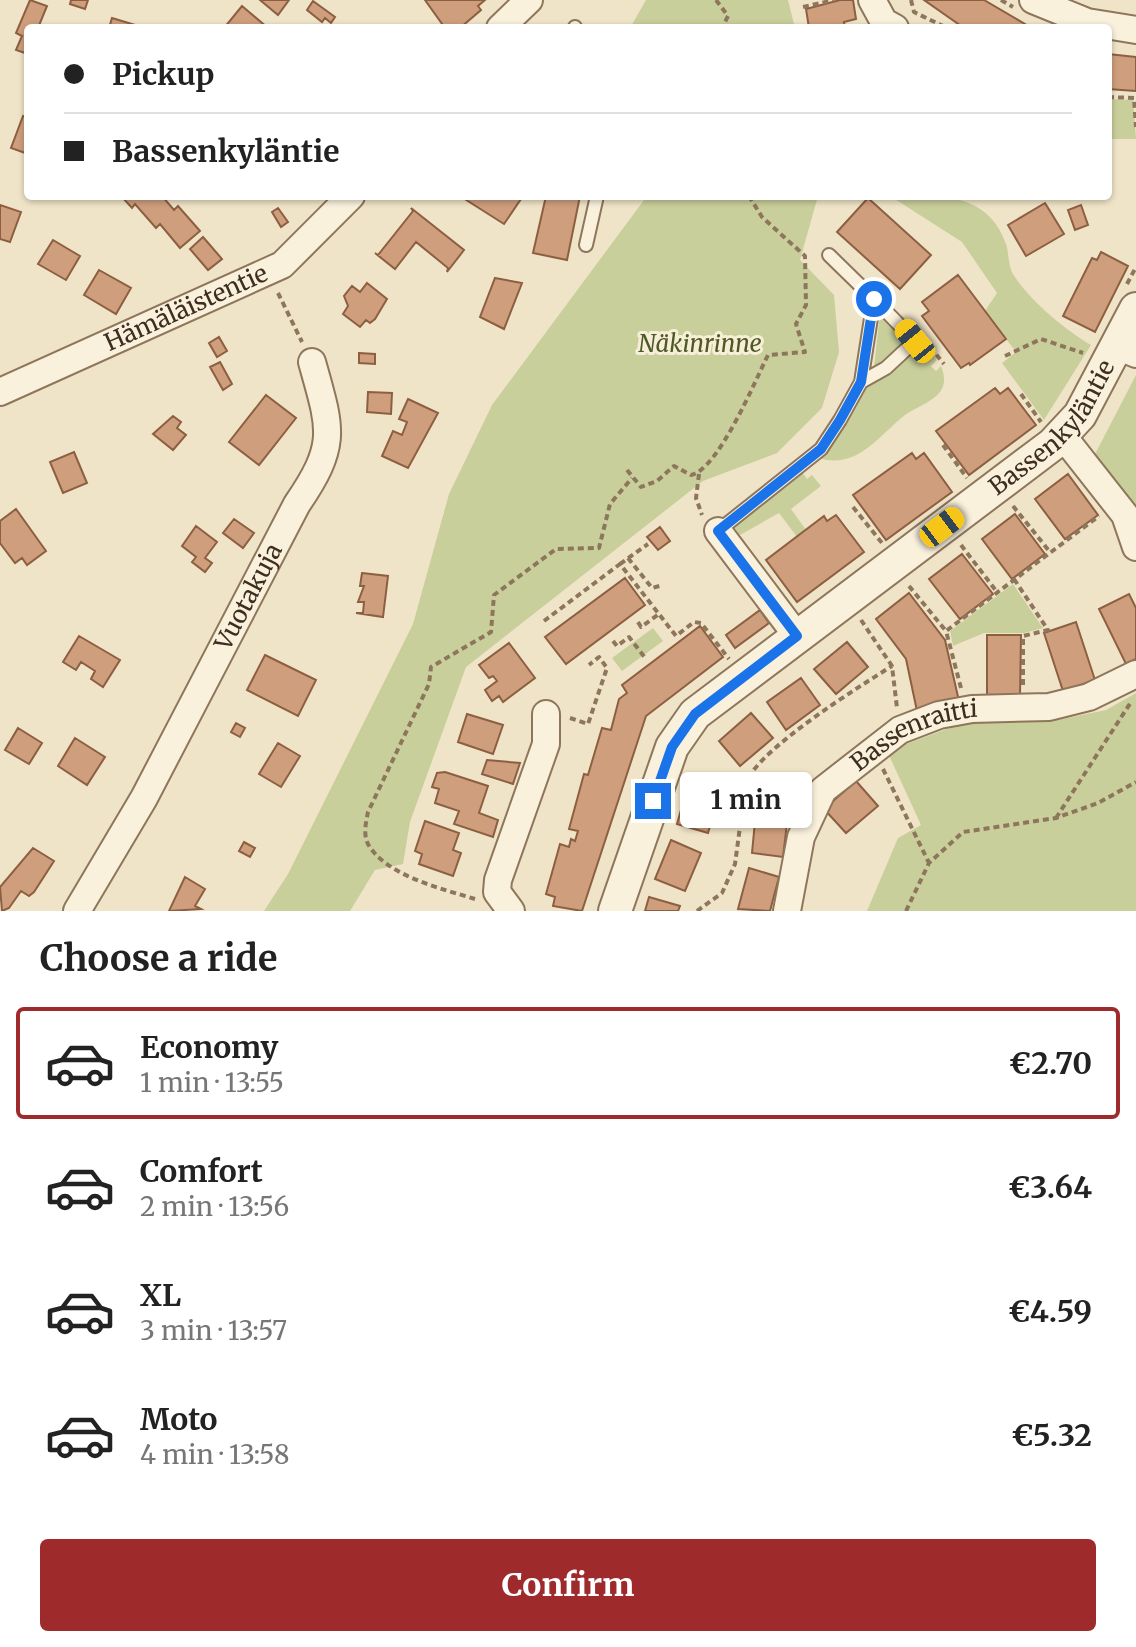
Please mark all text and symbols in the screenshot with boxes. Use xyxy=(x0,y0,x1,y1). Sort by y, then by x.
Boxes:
text: Pickup xyxy=(112,55,214,93)
text: Bassenkyläntie xyxy=(112,132,339,170)
street label: Hämäläistentie xyxy=(99,258,272,358)
route start xyxy=(856,281,892,317)
car xyxy=(891,315,939,367)
park label: Näkinrinne xyxy=(638,328,762,359)
street label: Bassenkyläntie xyxy=(982,354,1121,502)
car xyxy=(916,503,968,551)
street label: Vuotakuja xyxy=(207,538,289,656)
street label: Bassenraitti xyxy=(844,693,978,778)
callout: 1 min xyxy=(681,773,813,829)
route end xyxy=(635,783,671,819)
text: 1 min xyxy=(711,783,781,816)
text: Choose a ride xyxy=(40,936,277,981)
icon: car xyxy=(44,1027,116,1099)
text: Economy xyxy=(140,1028,278,1066)
text: €2.70 xyxy=(1009,1044,1092,1082)
text: 1 min · 13:55 xyxy=(140,1066,284,1099)
icon: car xyxy=(44,1151,116,1223)
text: Comfort xyxy=(140,1152,263,1190)
text: €3.64 xyxy=(1008,1168,1092,1206)
text: 2 min · 13:56 xyxy=(140,1190,289,1223)
icon: car xyxy=(44,1275,116,1347)
text: XL xyxy=(140,1276,181,1314)
text: €4.59 xyxy=(1008,1292,1092,1330)
text: 3 min · 13:57 xyxy=(140,1314,287,1347)
icon: car xyxy=(44,1399,116,1471)
text: Moto xyxy=(140,1400,218,1438)
text: €5.32 xyxy=(1011,1416,1092,1454)
text: 4 min · 13:58 xyxy=(140,1438,289,1471)
button: Confirm xyxy=(40,1539,1096,1631)

